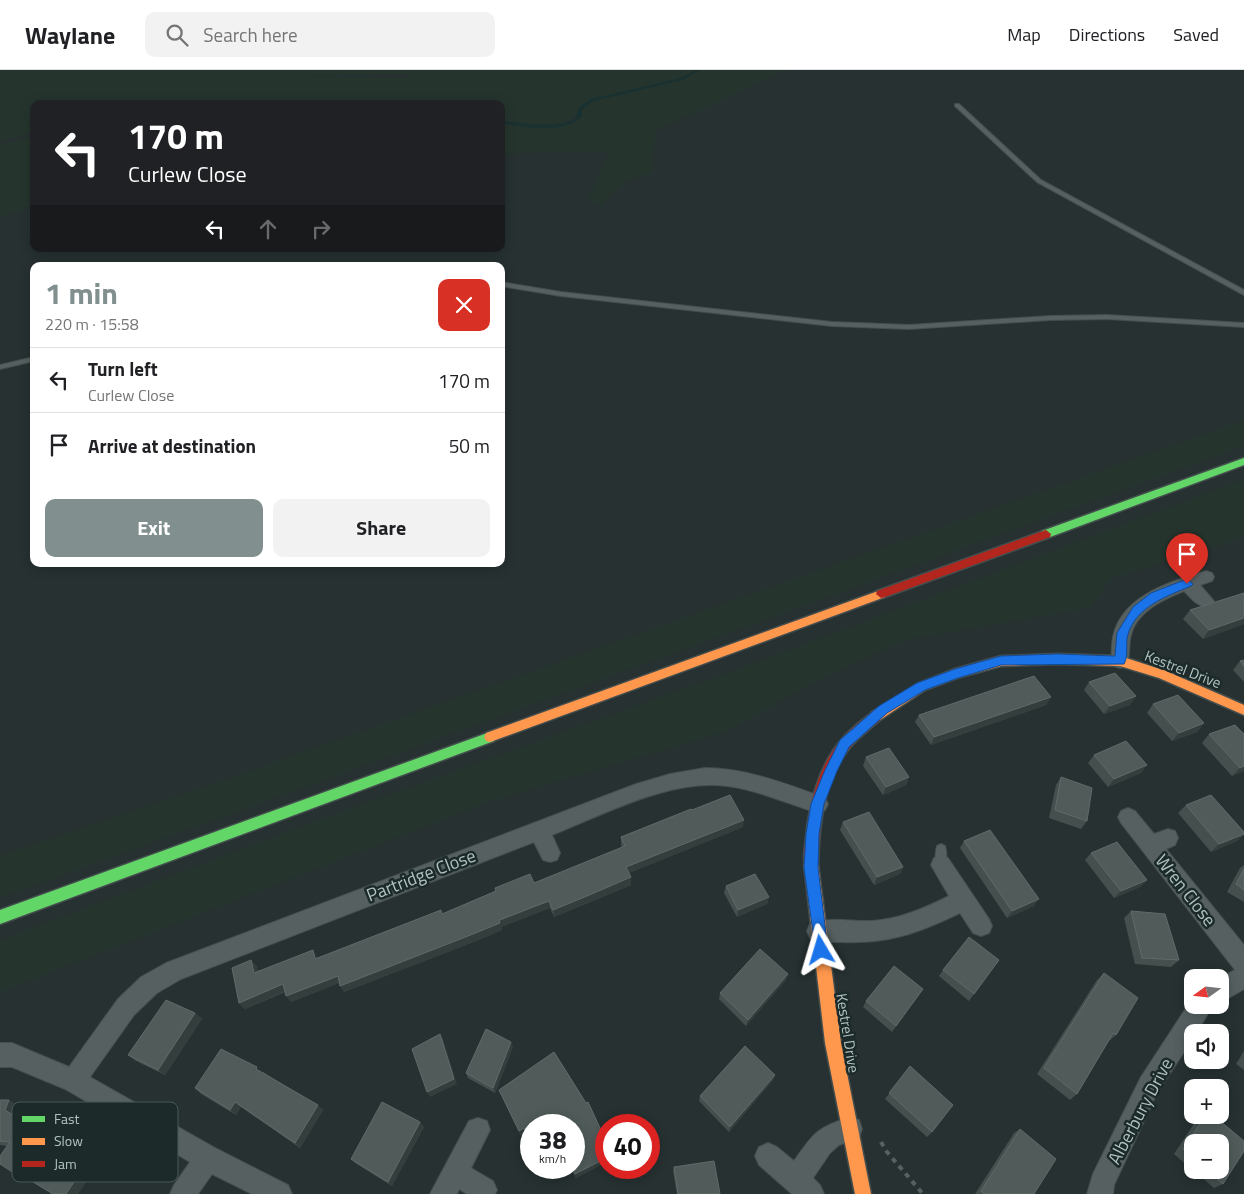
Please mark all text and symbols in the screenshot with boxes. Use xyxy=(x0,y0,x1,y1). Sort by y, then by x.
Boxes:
search box xyxy=(145,12,495,57)
text: Waylane xyxy=(25,17,115,53)
text: Search here xyxy=(203,20,298,49)
icon: search xyxy=(163,21,191,49)
text: Map xyxy=(1007,21,1041,48)
text: Directions xyxy=(1069,21,1145,48)
text: Saved xyxy=(1173,21,1219,48)
text: 170 m xyxy=(128,109,224,163)
icon: left xyxy=(45,120,110,185)
text: Curlew Close xyxy=(128,157,247,191)
icon: left xyxy=(201,215,229,243)
icon: ahead xyxy=(254,215,282,243)
icon: right xyxy=(307,215,335,243)
text: 1 min xyxy=(45,270,118,316)
button: close xyxy=(438,279,490,331)
text: 220 m · 15:58 xyxy=(45,312,139,336)
text: Turn left xyxy=(88,354,158,383)
icon: left xyxy=(45,366,73,394)
text: 170 m xyxy=(438,366,490,395)
text: Curlew Close xyxy=(88,383,174,407)
icon: arrive xyxy=(45,431,73,459)
text: Arrive at destination xyxy=(88,431,256,460)
text: 50 m xyxy=(449,431,490,460)
button: Exit xyxy=(45,499,263,557)
button: Share xyxy=(273,499,490,557)
pin xyxy=(1166,533,1208,584)
icon: arrive xyxy=(1173,540,1201,568)
street label: Kestrel Drive xyxy=(1141,644,1225,694)
street label: Partridge Close xyxy=(362,842,480,908)
street label: Wren Close xyxy=(1149,848,1223,932)
position arrow xyxy=(794,923,846,975)
north arrow xyxy=(1184,969,1229,1014)
map controls xyxy=(1184,969,1229,1179)
street label: Kestrel Drive xyxy=(830,992,866,1074)
button: sound xyxy=(1184,1024,1229,1069)
street label: Alberbury Drive xyxy=(1101,1053,1179,1169)
button: + xyxy=(1184,1079,1229,1124)
legend xyxy=(12,1102,178,1182)
text: Fast xyxy=(54,1108,79,1129)
speed limit sign: 40 xyxy=(595,1114,660,1179)
text: 38 xyxy=(538,1121,567,1159)
text: Slow xyxy=(54,1130,83,1151)
button: − xyxy=(1184,1134,1229,1179)
text: km/h xyxy=(539,1149,566,1168)
text: Jam xyxy=(54,1153,77,1174)

